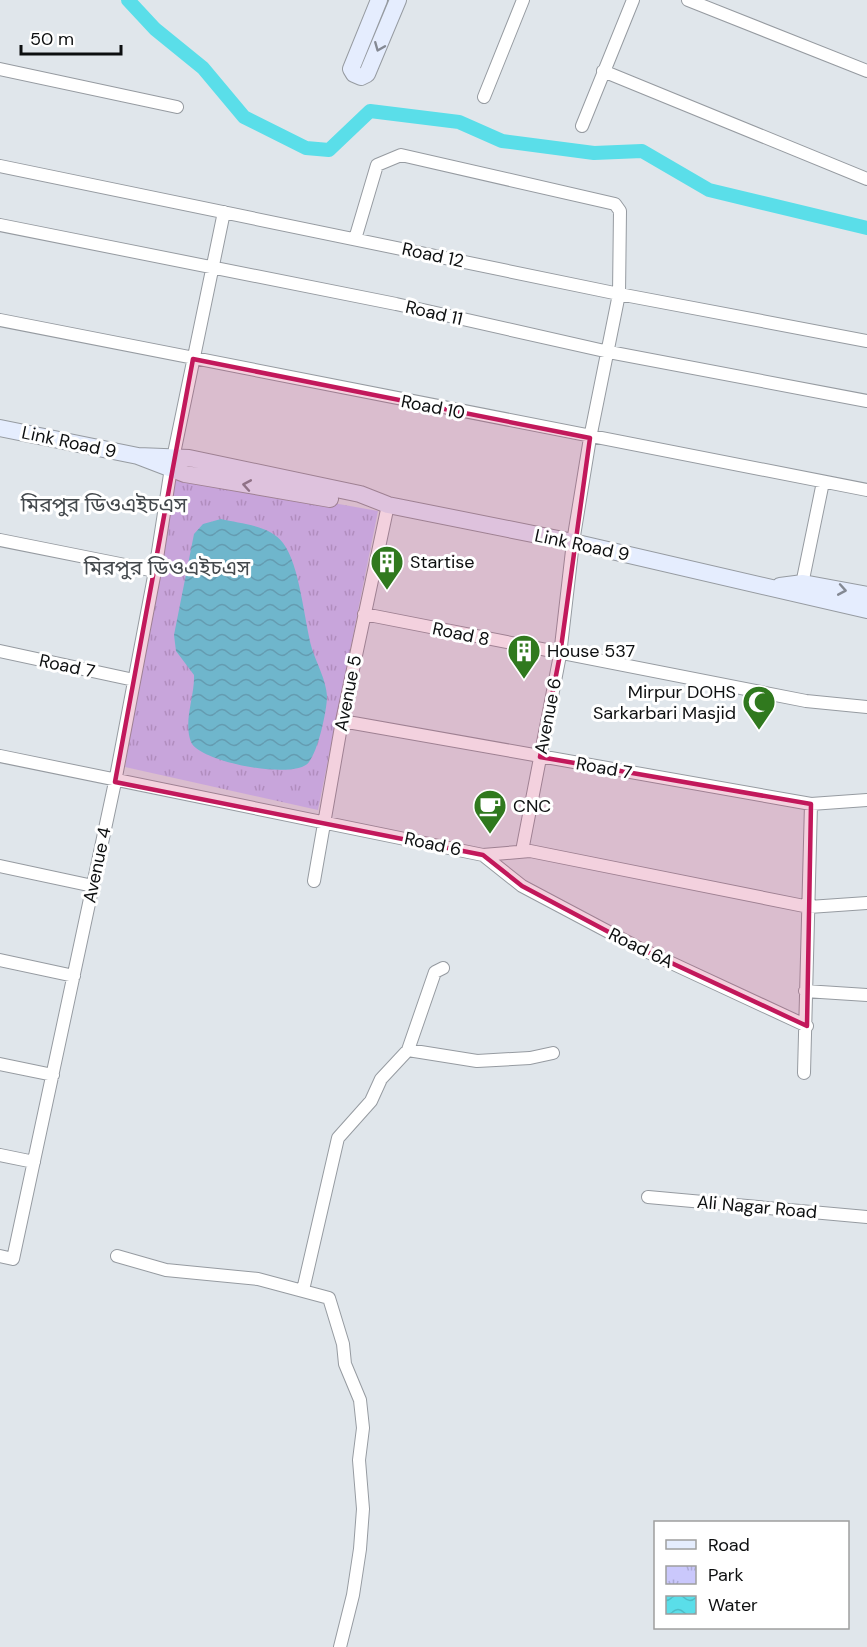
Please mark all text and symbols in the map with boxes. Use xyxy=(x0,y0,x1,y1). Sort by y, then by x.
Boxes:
scale bar xyxy=(21,18,122,56)
text: 50 m xyxy=(30,27,74,51)
one-way arrow xyxy=(374,40,386,51)
street label: Road 12 xyxy=(400,237,466,273)
street label: Road 11 xyxy=(403,295,465,331)
street label: Road 10 xyxy=(399,389,467,425)
street label: Link Road 9 xyxy=(20,420,118,464)
one-way arrow xyxy=(242,479,252,491)
district label: মিরপুর ডিওএইচএস xyxy=(20,491,188,519)
street label: Link Road 9 xyxy=(533,523,631,567)
building icon: Startise xyxy=(369,544,405,591)
place label: Startise xyxy=(410,550,475,574)
district label: মিরপুর ডিওএইচএস xyxy=(83,554,251,582)
one-way arrow xyxy=(837,583,847,596)
street label: Road 8 xyxy=(430,616,492,652)
building icon: House 537 xyxy=(506,633,542,680)
place label: House 537 xyxy=(547,639,635,663)
street label: Road 7 xyxy=(37,648,97,684)
street label: Avenue 5 xyxy=(329,653,367,733)
street label: Avenue 6 xyxy=(529,676,567,756)
place label: Mirpur DOHS Sarkarbari Masjid xyxy=(593,680,736,725)
mosque icon: Mirpur DOHS Sarkarbari Masjid xyxy=(741,684,777,731)
street label: Road 7 xyxy=(574,751,634,785)
cafe icon: CNC xyxy=(472,788,508,835)
place label: CNC xyxy=(513,794,551,818)
street label: Avenue 4 xyxy=(77,825,117,905)
street label: Road 6 xyxy=(402,826,464,862)
street label: Road 6A xyxy=(605,922,677,974)
street label: Ali Nagar Road xyxy=(696,1190,818,1224)
legend xyxy=(654,1521,849,1629)
text: Road xyxy=(708,1533,750,1557)
text: Park xyxy=(708,1563,744,1587)
text: Water xyxy=(708,1593,758,1617)

